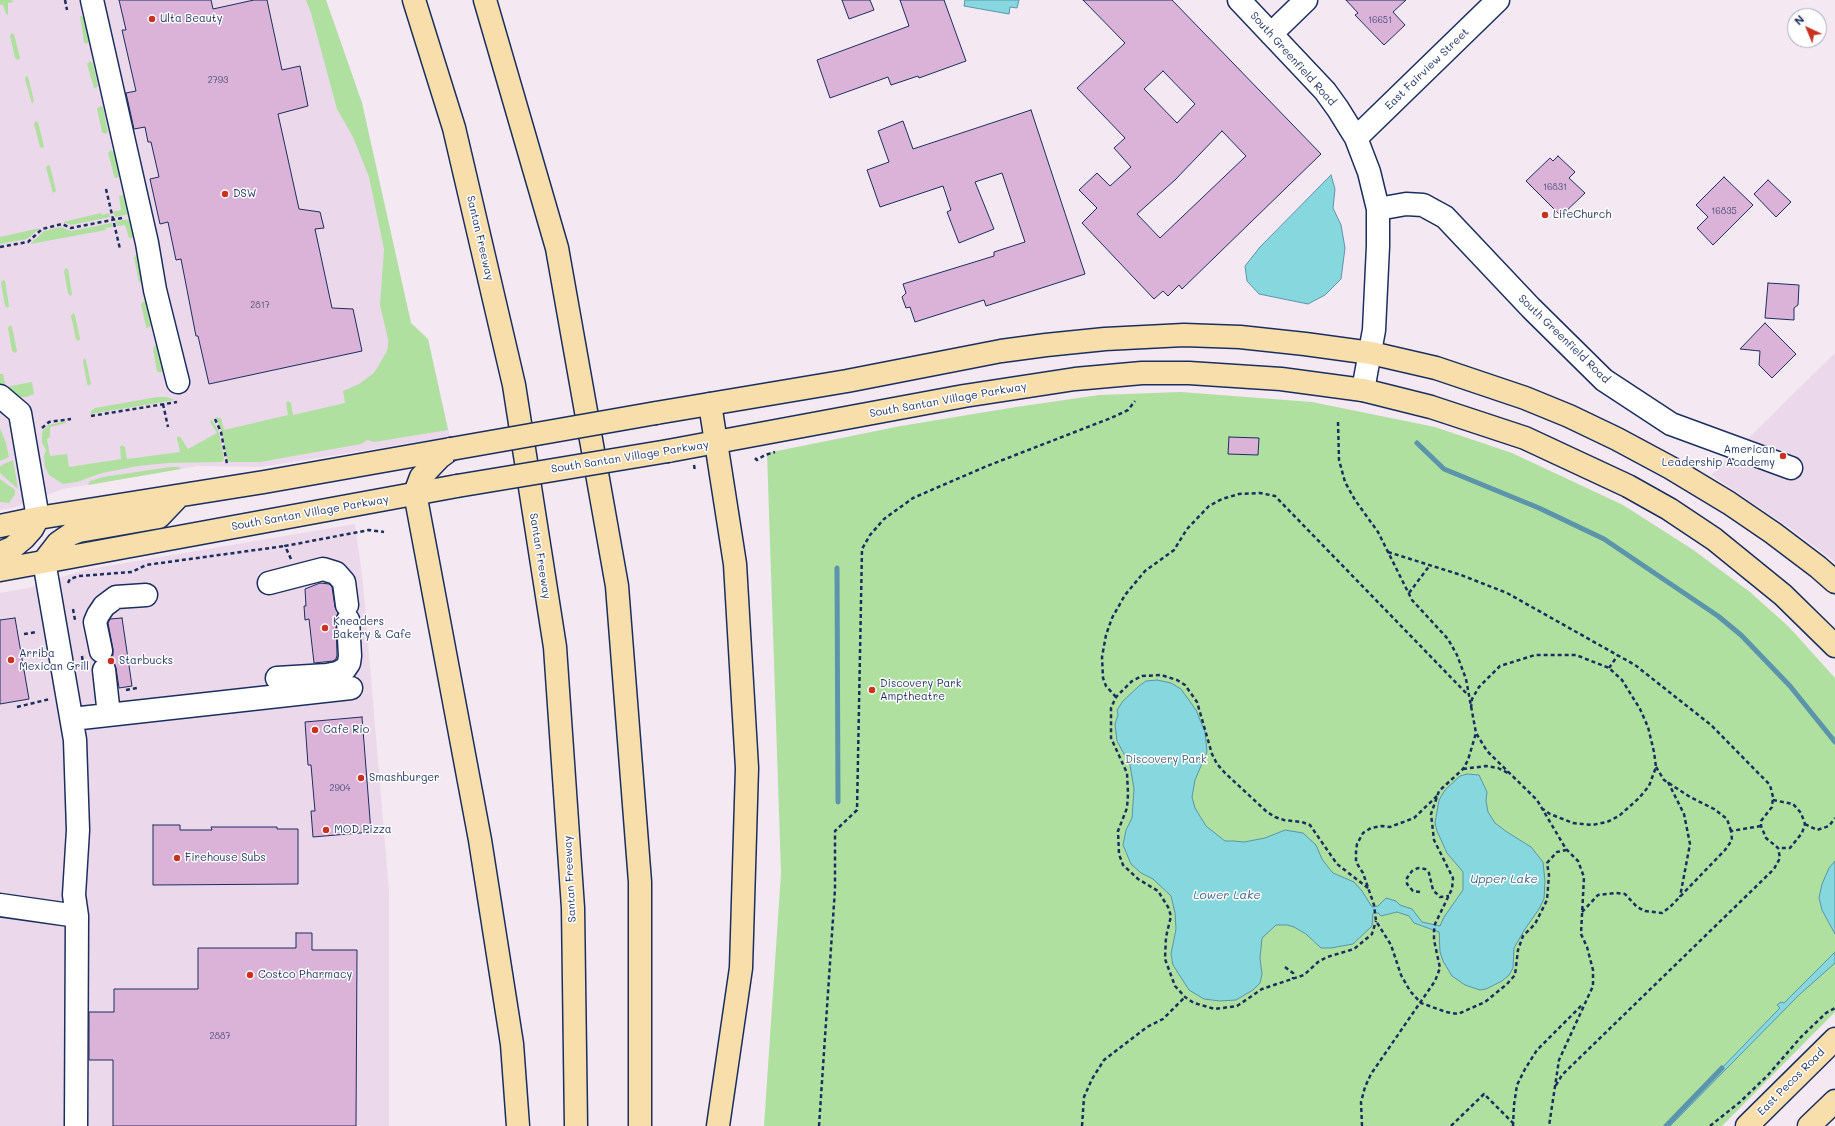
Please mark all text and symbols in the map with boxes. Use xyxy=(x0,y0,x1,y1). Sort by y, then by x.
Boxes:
north arrow xyxy=(1787,8,1827,48)
street label: South Greenfield Road xyxy=(1247,9,1339,109)
text: N xyxy=(1791,11,1807,28)
place label: Ulta Beauty xyxy=(160,12,222,26)
marker: Ulta Beauty xyxy=(147,14,157,24)
house number: 16651 xyxy=(1368,15,1392,25)
street label: East Fairview Street xyxy=(1382,25,1472,113)
house number: 2793 xyxy=(208,75,228,85)
house number: 16831 xyxy=(1543,182,1567,192)
place label: DSW xyxy=(233,187,256,201)
marker: DSW xyxy=(220,189,230,199)
street label: Santan Freeway xyxy=(464,194,496,282)
house number: 16835 xyxy=(1711,206,1737,216)
place label: LifeChurch xyxy=(1553,208,1612,222)
marker: LifeChurch xyxy=(1540,210,1550,220)
street label: South Greenfield Road xyxy=(1516,292,1612,386)
house number: 2817 xyxy=(250,300,270,310)
street label: South Santan Village Parkway xyxy=(868,380,1028,420)
street label: South Santan Village Parkway xyxy=(550,438,710,476)
place label: American Leadership Academy xyxy=(1662,443,1775,469)
marker: American Leadership Academy xyxy=(1778,451,1788,461)
street label: South Santan Village Parkway xyxy=(230,493,390,533)
street label: Santan Freeway xyxy=(527,512,553,600)
place label: Kneaders Bakery & Cafe xyxy=(333,615,411,641)
marker: Kneaders Bakery & Cafe xyxy=(320,623,330,633)
place label: Arriba Mexican Grill xyxy=(19,647,89,673)
place label: Starbucks xyxy=(119,654,173,668)
marker: Arriba Mexican Grill xyxy=(6,655,16,665)
marker: Starbucks xyxy=(106,656,116,666)
place label: Discovery Park Amptheatre xyxy=(880,677,962,703)
marker: Discovery Park Amptheatre xyxy=(867,685,877,695)
place label: Cafe Rio xyxy=(323,723,369,737)
marker: Cafe Rio xyxy=(310,725,320,735)
park label: Discovery Park xyxy=(1125,753,1207,767)
place label: Smashburger xyxy=(369,771,440,785)
marker: Smashburger xyxy=(356,773,366,783)
house number: 2904 xyxy=(329,783,351,793)
place label: MOD Pizza xyxy=(334,823,392,837)
marker: MOD Pizza xyxy=(321,825,331,835)
street label: Santan Freeway xyxy=(561,835,579,923)
place label: Firehouse Subs xyxy=(185,851,266,865)
marker: Firehouse Subs xyxy=(172,853,182,863)
water label: Upper Lake xyxy=(1470,872,1538,886)
water label: Lower Lake xyxy=(1193,888,1261,902)
place label: Costco Pharmacy xyxy=(258,968,352,982)
marker: Costco Pharmacy xyxy=(245,970,255,980)
house number: 2887 xyxy=(210,1031,230,1041)
street label: East Pecos Road xyxy=(1755,1046,1827,1118)

